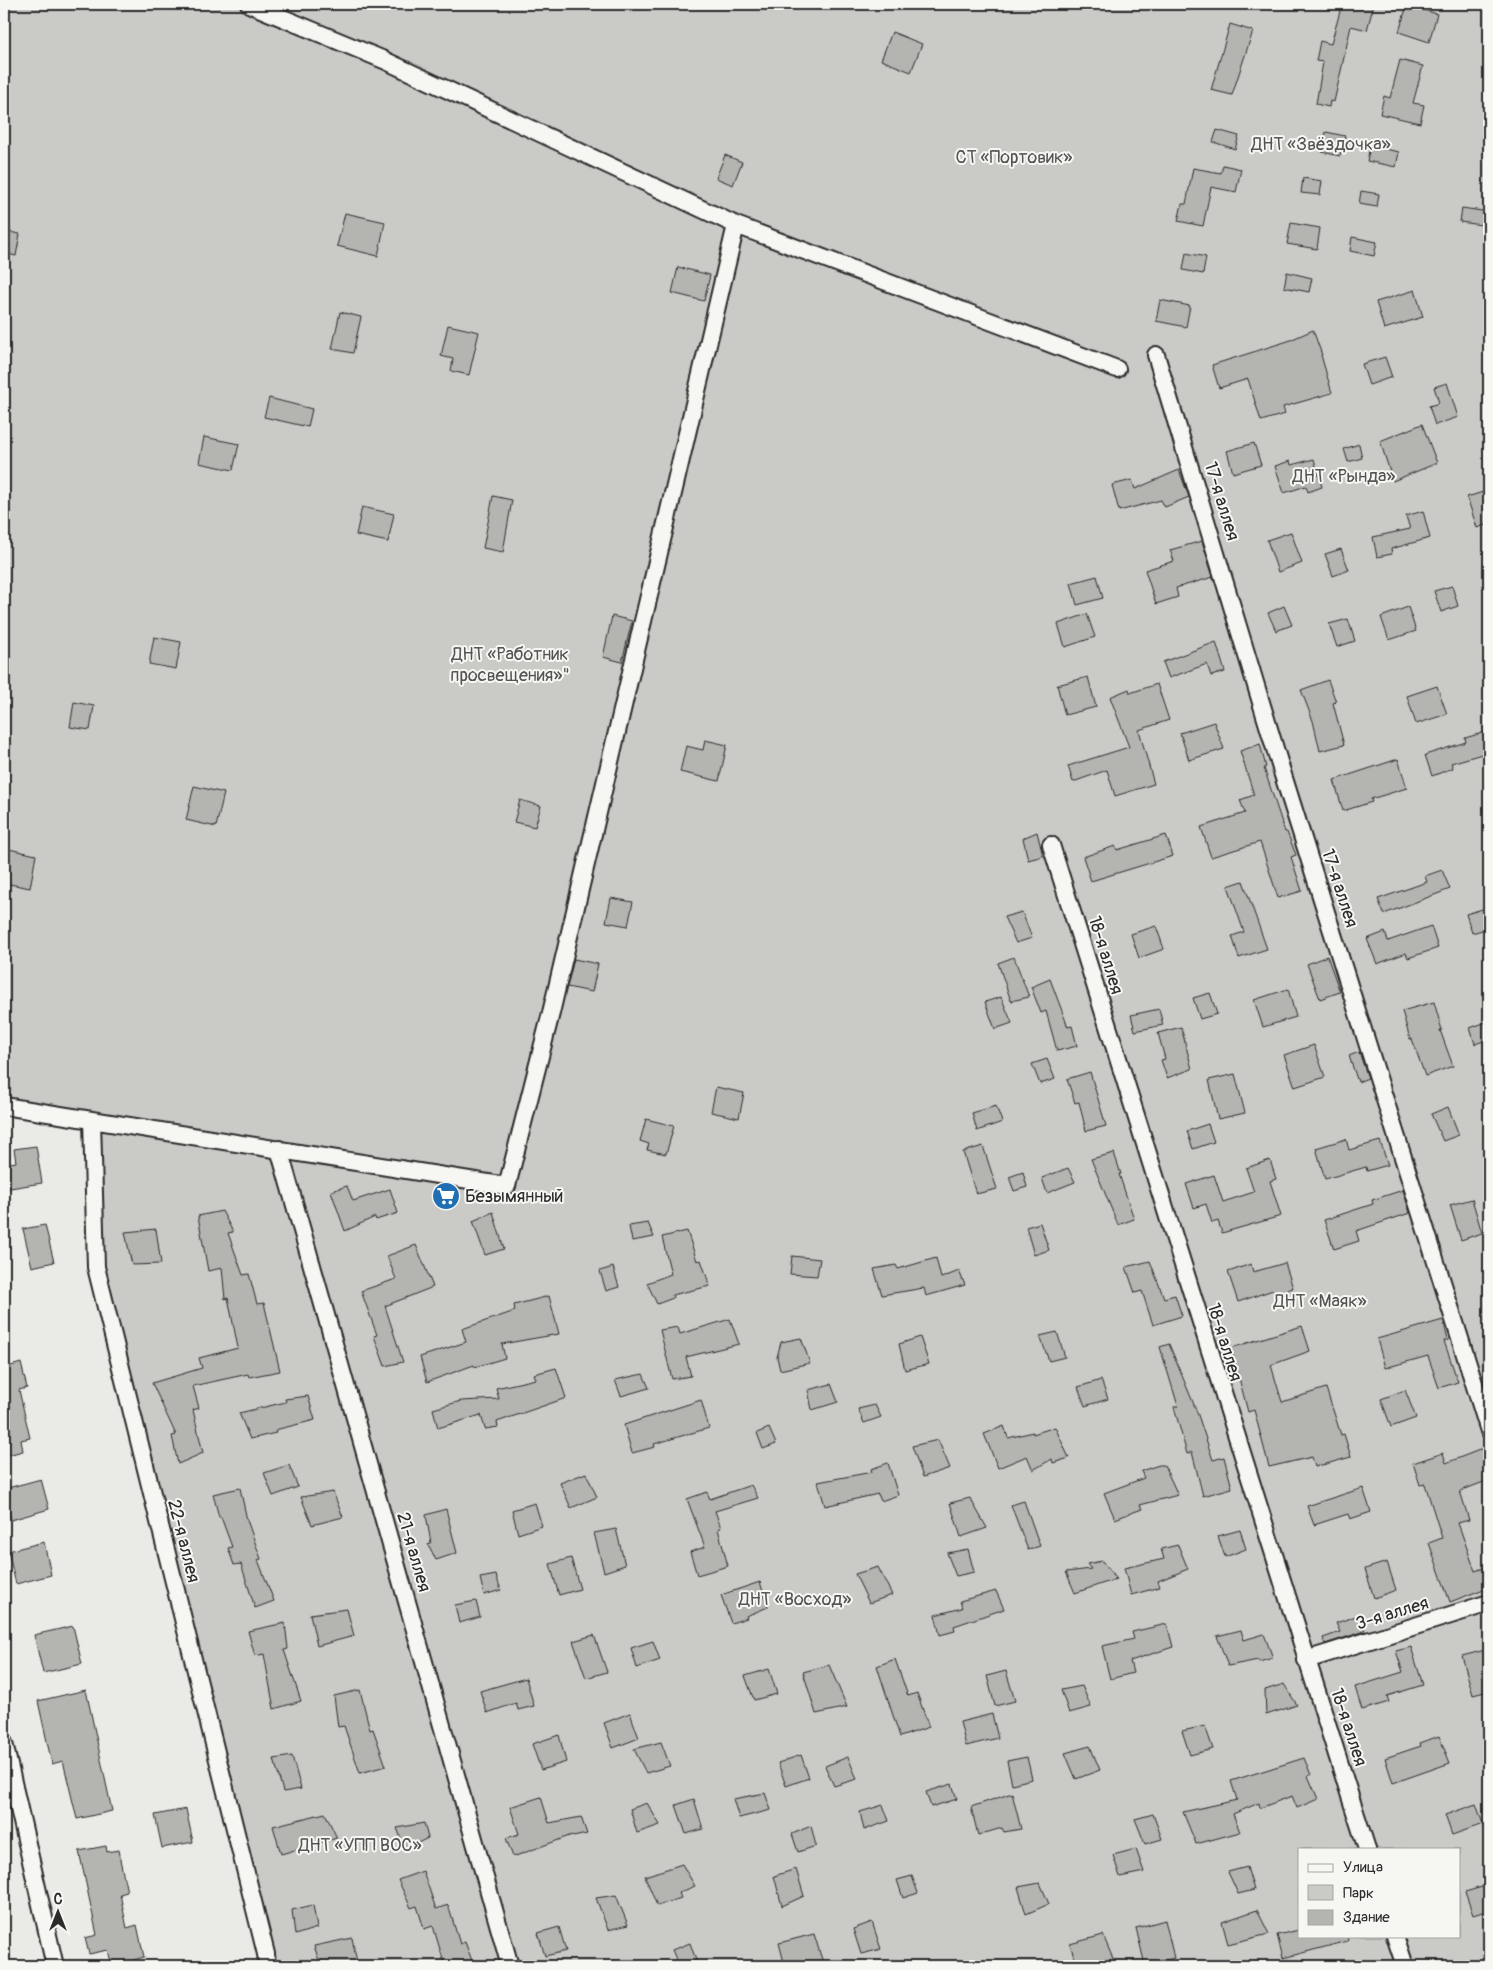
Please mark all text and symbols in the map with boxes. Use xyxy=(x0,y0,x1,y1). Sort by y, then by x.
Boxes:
park label: ДНТ «Звёздочка» xyxy=(1250,133,1391,156)
park label: СТ «Портовик» xyxy=(956,146,1072,169)
street label: 17-я аллея xyxy=(1199,459,1244,543)
park label: ДНТ «Рында» xyxy=(1292,465,1395,488)
park label: ДНТ «Работник просвещения»" xyxy=(450,643,570,687)
street label: 17-я аллея xyxy=(1316,846,1363,930)
street label: 18-я аллея xyxy=(1083,913,1128,997)
supermarket icon: Безымянный xyxy=(431,1181,461,1211)
place label: Безымянный xyxy=(465,1185,563,1208)
park label: ДНТ «Маяк» xyxy=(1272,1290,1367,1313)
street label: 18-я аллея xyxy=(1202,1300,1247,1384)
street label: 22-я аллея xyxy=(162,1497,205,1585)
street label: 21-я аллея xyxy=(391,1510,436,1595)
park label: ДНТ «Восход» xyxy=(738,1588,851,1611)
street label: 3-я аллея xyxy=(1353,1592,1431,1635)
street label: 18-я аллея xyxy=(1325,1685,1372,1769)
park label: ДНТ «УПП ВОС» xyxy=(297,1834,422,1857)
legend xyxy=(1298,1848,1460,1938)
text: Улица xyxy=(1343,1858,1383,1877)
text: Парк xyxy=(1343,1884,1374,1903)
north arrow xyxy=(32,1888,82,1938)
text: С xyxy=(54,1891,63,1908)
text: Здание xyxy=(1343,1908,1390,1927)

